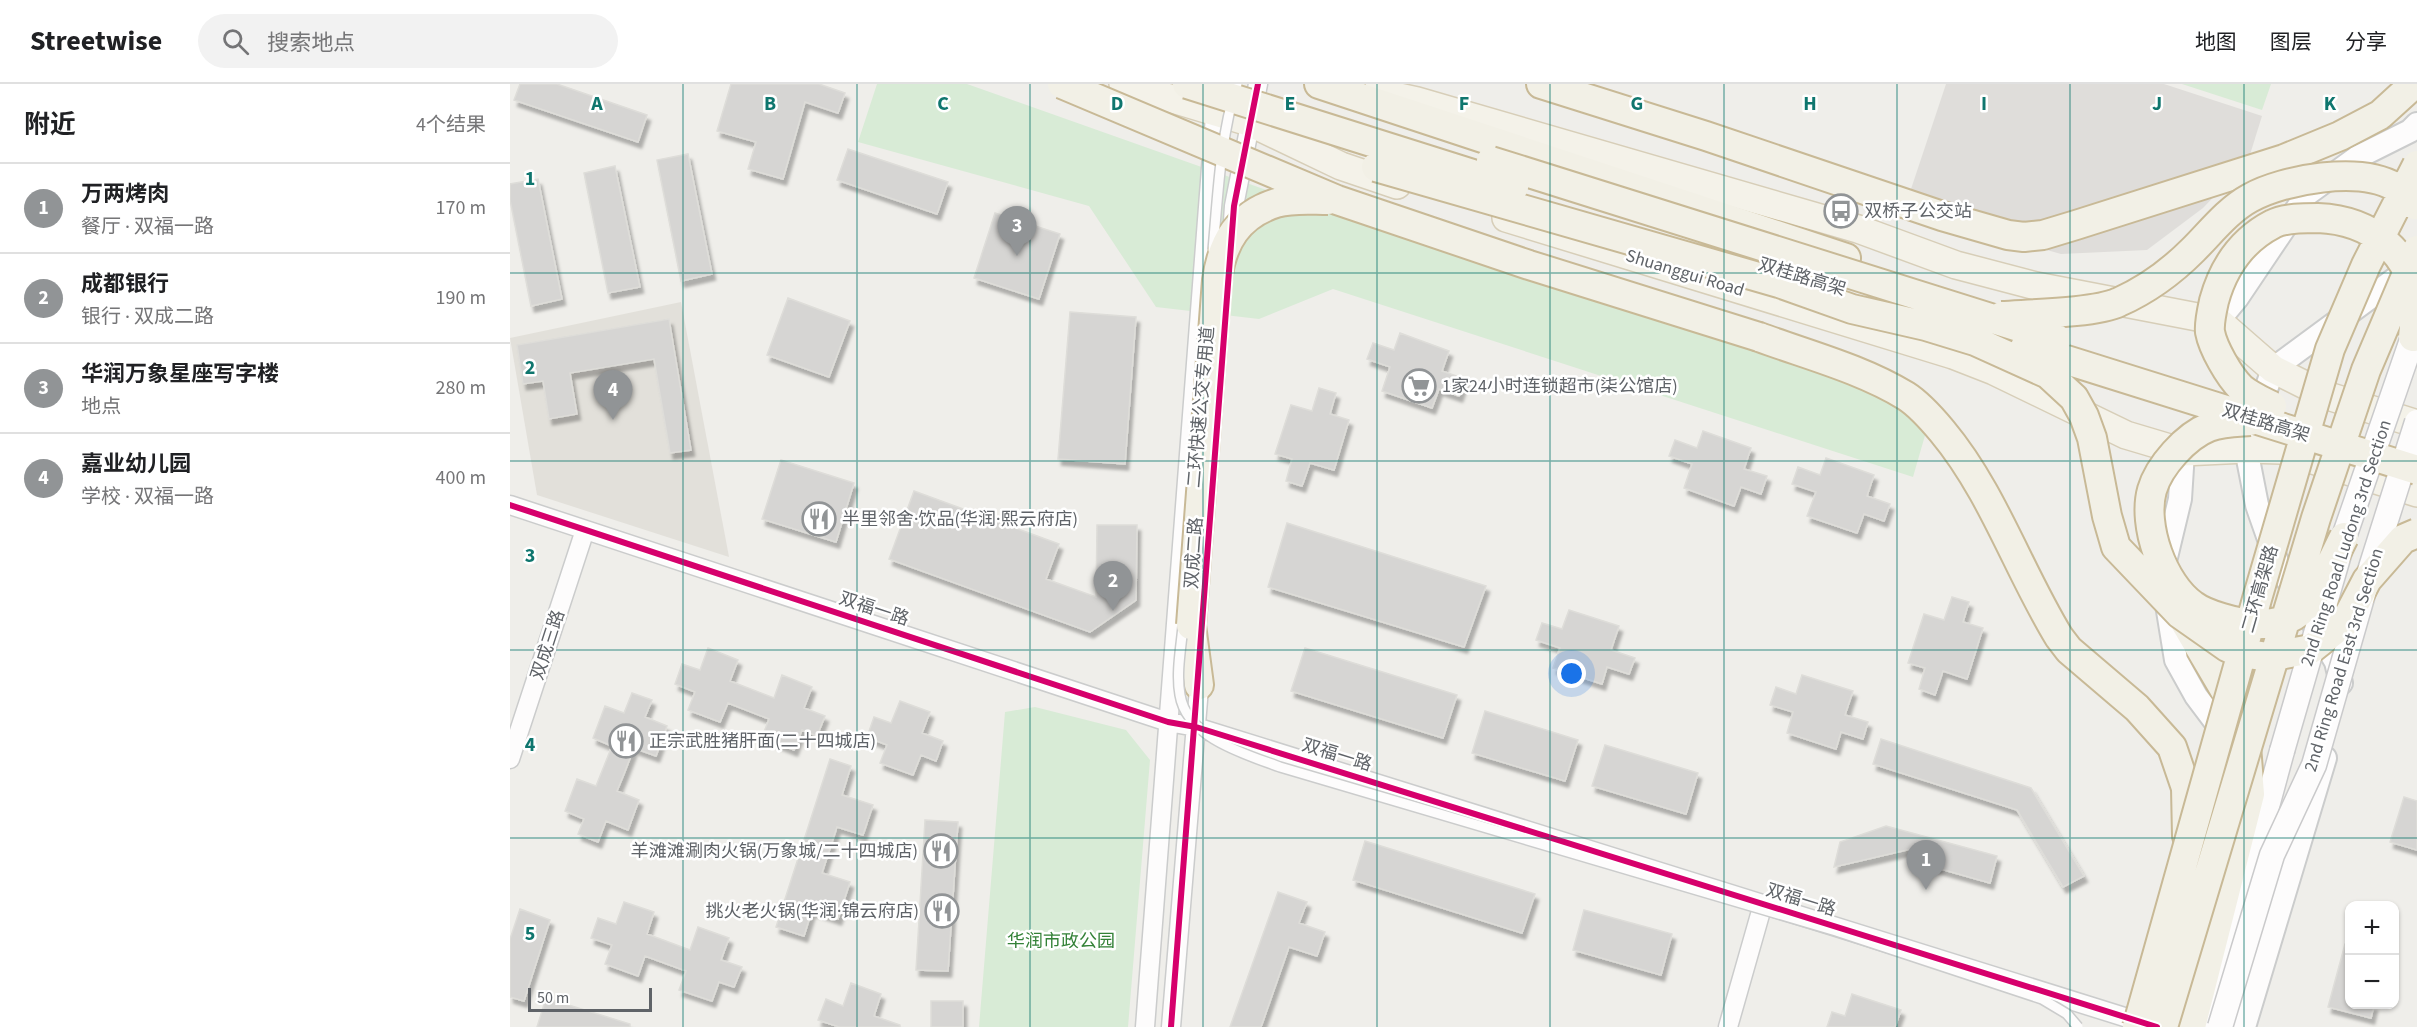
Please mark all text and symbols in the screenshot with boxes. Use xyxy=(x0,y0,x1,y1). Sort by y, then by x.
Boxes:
search box xyxy=(198,14,618,68)
text: Streetwise xyxy=(30,21,162,61)
icon: search xyxy=(219,25,252,58)
text: 搜索地点 xyxy=(267,27,355,59)
text: 地图 xyxy=(2195,27,2237,57)
text: 图层 xyxy=(2270,27,2312,57)
text: 分享 xyxy=(2345,27,2387,57)
text: A xyxy=(590,90,603,118)
text: B xyxy=(764,90,776,118)
text: C xyxy=(937,90,949,118)
text: D xyxy=(1111,90,1123,118)
text: E xyxy=(1285,90,1295,118)
text: F xyxy=(1459,90,1469,118)
text: G xyxy=(1631,90,1643,118)
text: H xyxy=(1803,90,1817,118)
text: I xyxy=(1981,90,1987,118)
text: J xyxy=(2152,90,2162,118)
text: K xyxy=(2324,90,2337,118)
text: 附近 xyxy=(24,106,76,143)
text: 4个结果 xyxy=(416,111,486,139)
text: 1 xyxy=(525,165,535,193)
text: 万两烤肉 xyxy=(81,178,169,210)
bus stop icon: 双桥子公交站 xyxy=(1823,193,1859,229)
text: 1 xyxy=(38,194,49,222)
text: 170 m xyxy=(436,194,486,222)
place label: 双桥子公交站 xyxy=(1864,199,1972,224)
pin: 3 xyxy=(998,206,1036,256)
text: 餐厅 · 双福一路 xyxy=(81,213,214,241)
street label: Shuanggui Road xyxy=(1623,243,1747,303)
street label: 双桂路高架 xyxy=(1755,252,1849,302)
text: 成都银行 xyxy=(81,268,169,300)
text: 2 xyxy=(38,284,49,312)
text: 190 m xyxy=(436,284,486,312)
text: 银行 · 双成二路 xyxy=(81,303,214,331)
street label: 二环快速公交专用道 xyxy=(1181,325,1221,489)
text: 2 xyxy=(525,354,535,382)
text: 华润万象星座写字楼 xyxy=(81,358,279,390)
supermarket icon: 1家24小时连锁超市(柒公馆店) xyxy=(1401,368,1437,404)
pin: 4 xyxy=(594,370,632,420)
text: 3 xyxy=(38,374,49,402)
text: 280 m xyxy=(436,374,486,402)
place label: 1家24小时连锁超市(柒公馆店) xyxy=(1442,374,1678,399)
text: 地点 xyxy=(81,393,121,421)
street label: 双桂路高架 xyxy=(2219,398,2313,448)
street label: 2nd Ring Road Ludong 3rd Section xyxy=(2294,417,2398,669)
text: 嘉业幼儿园 xyxy=(81,448,191,480)
text: 4 xyxy=(38,464,49,492)
text: 400 m xyxy=(436,464,486,492)
text: 学校 · 双福一路 xyxy=(81,483,214,511)
restaurant icon: 半里邻舍·饮品(华润·熙云府店) xyxy=(801,501,837,537)
place label: 半里邻舍·饮品(华润·熙云府店) xyxy=(842,507,1078,532)
street label: 双成二路 xyxy=(1179,516,1209,590)
text: 3 xyxy=(525,542,535,570)
street label: 二环高架路 xyxy=(2236,542,2284,636)
street label: 2nd Ring Road East 3rd Section xyxy=(2298,545,2390,775)
pin: 2 xyxy=(1094,562,1132,611)
street label: 双福一路 xyxy=(836,586,912,632)
street label: 双成三路 xyxy=(525,607,571,683)
your location xyxy=(1557,659,1586,688)
restaurant icon: 正宗武胜猪肝面(二十四城店) xyxy=(608,723,644,759)
place label: 正宗武胜猪肝面(二十四城店) xyxy=(649,729,876,754)
text: 4 xyxy=(525,731,536,759)
street label: 双福一路 xyxy=(1299,733,1375,777)
restaurant icon: 羊滩滩涮肉火锅(万象城/二十四城店) xyxy=(923,833,959,869)
place label: 羊滩滩涮肉火锅(万象城/二十四城店) xyxy=(631,839,918,864)
pin: 1 xyxy=(1906,840,1946,890)
street label: 双福一路 xyxy=(1763,878,1839,922)
restaurant icon: 挑火老火锅(华润·锦云府店) xyxy=(924,893,960,929)
place label: 挑火老火锅(华润·锦云府店) xyxy=(706,899,919,924)
map controls xyxy=(2345,901,2399,1009)
button: + xyxy=(2345,901,2399,955)
text: 5 xyxy=(525,920,535,948)
park label: 华润市政公园 xyxy=(1007,929,1115,954)
button: − xyxy=(2345,955,2399,1009)
scale bar xyxy=(528,985,652,1012)
text: 50 m xyxy=(537,987,569,1009)

